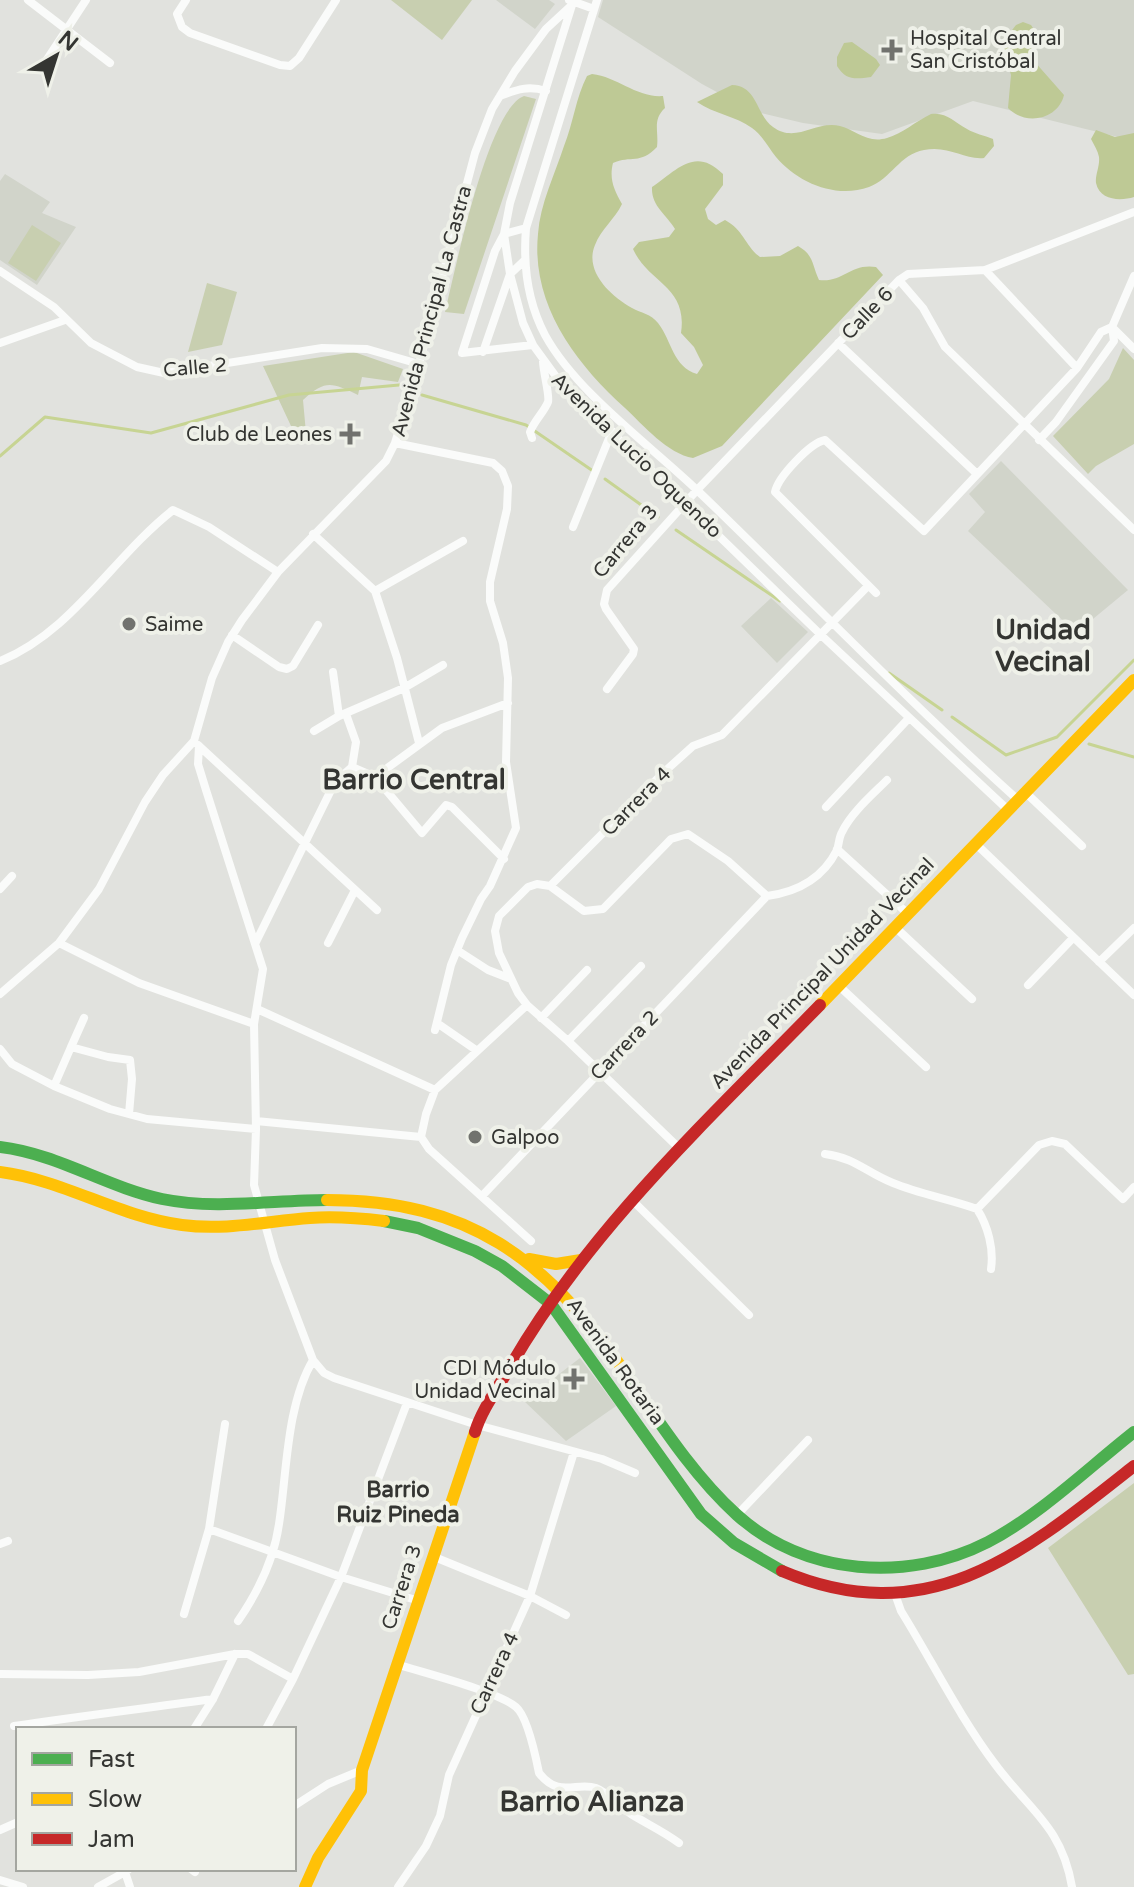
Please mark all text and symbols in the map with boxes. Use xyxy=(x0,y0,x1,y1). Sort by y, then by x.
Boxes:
north arrow xyxy=(16,16,96,96)
text: N xyxy=(53,26,83,57)
place label: Hospital Central San Cristóbal xyxy=(910,27,1062,74)
marker: Hospital Central San Cristóbal xyxy=(881,39,903,61)
street label: Avenida Principal La Castra xyxy=(387,183,477,440)
street label: Calle 6 xyxy=(837,282,899,345)
street label: Calle 2 xyxy=(162,353,228,383)
street label: Avenida Lucio Oquendo xyxy=(546,368,727,543)
place label: Club de Leones xyxy=(186,423,332,447)
marker: Club de Leones xyxy=(339,423,361,445)
street label: Carrera 3 xyxy=(588,500,663,583)
place label: Saime xyxy=(145,613,203,637)
district label: Unidad Vecinal xyxy=(995,613,1091,679)
marker: Saime xyxy=(120,615,138,633)
street label: Carrera 4 xyxy=(597,762,676,841)
district label: Barrio Central xyxy=(322,763,506,797)
street label: Avenida Principal Unidad Vecinal xyxy=(706,853,940,1094)
street label: Carrera 2 xyxy=(585,1006,664,1086)
place label: Galpoo xyxy=(491,1126,559,1150)
marker: Galpoo xyxy=(466,1128,484,1146)
street label: Avenida Rotaria xyxy=(561,1293,669,1430)
place label: CDI Módulo Unidad Vecinal xyxy=(414,1357,556,1404)
marker: CDI Módulo Unidad Vecinal xyxy=(563,1368,585,1390)
district label: Barrio Ruiz Pineda xyxy=(336,1477,460,1528)
street label: Carrera 3 xyxy=(377,1542,427,1633)
street label: Carrera 4 xyxy=(465,1628,524,1718)
legend xyxy=(16,1727,296,1871)
text: Fast xyxy=(88,1745,135,1774)
text: Slow xyxy=(88,1785,142,1814)
district label: Barrio Alianza xyxy=(500,1785,685,1819)
text: Jam xyxy=(88,1825,135,1854)

